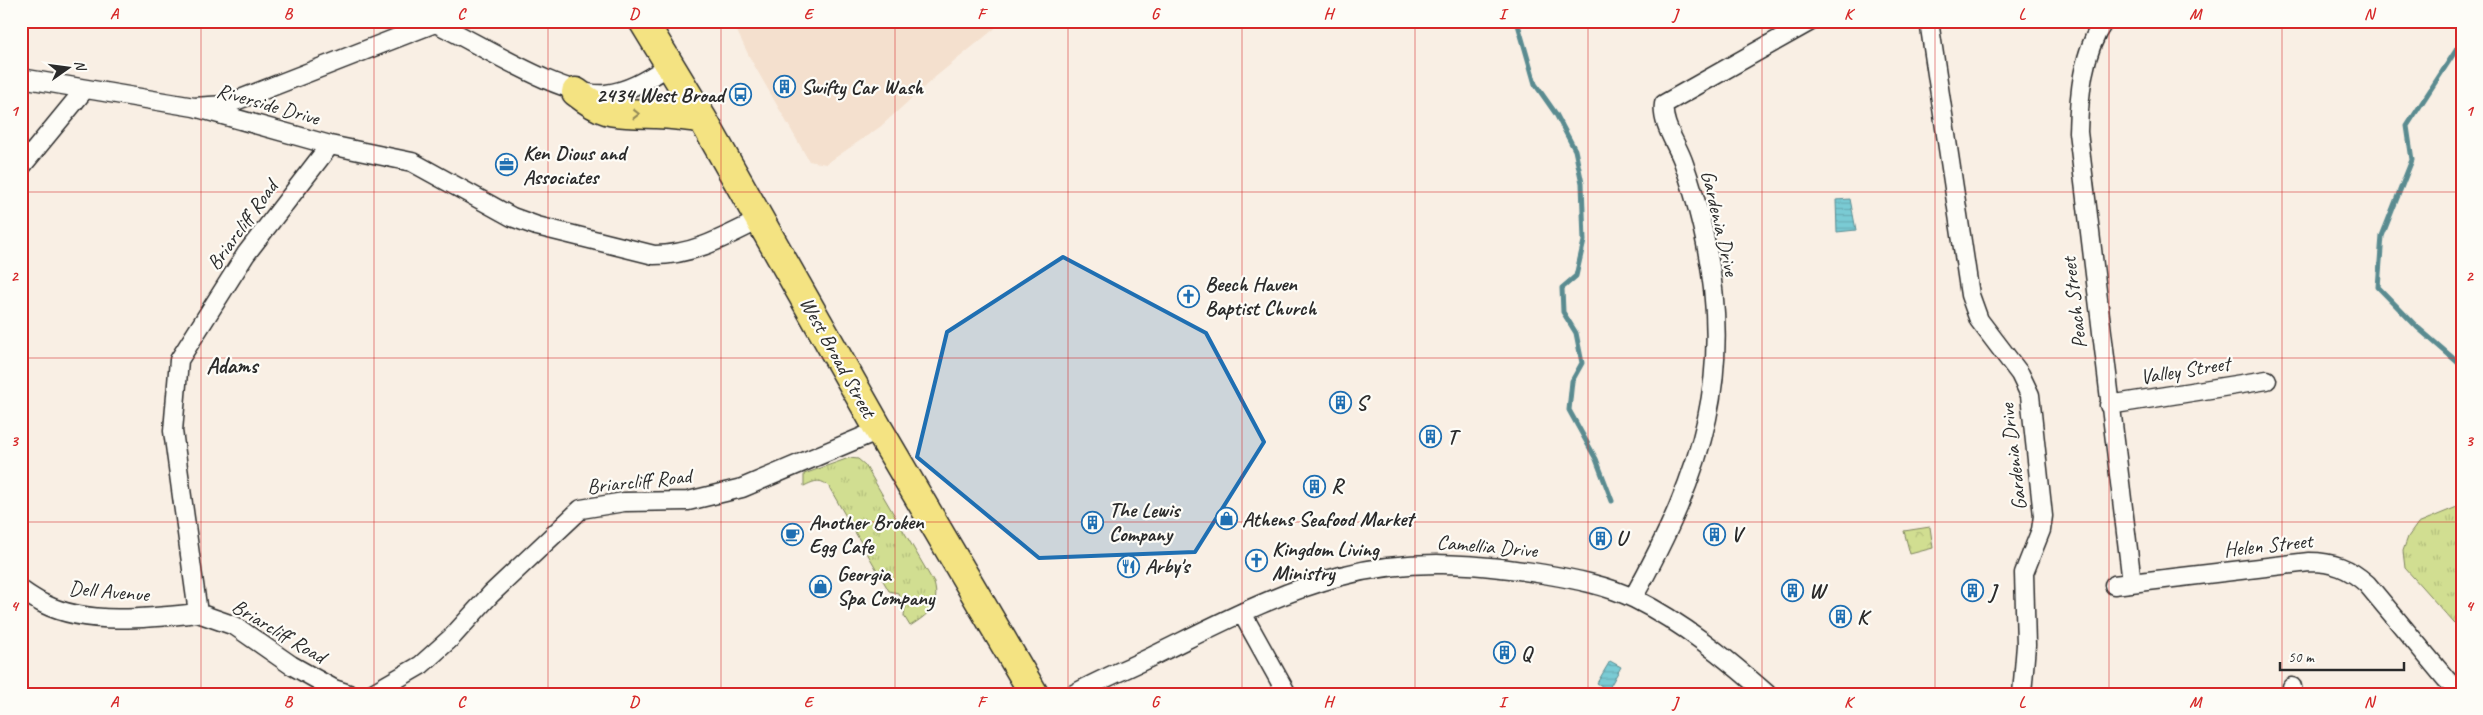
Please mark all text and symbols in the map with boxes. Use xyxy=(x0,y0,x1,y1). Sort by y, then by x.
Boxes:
text: A xyxy=(110,4,120,24)
text: B xyxy=(284,4,294,24)
text: C xyxy=(457,4,467,24)
text: D xyxy=(629,4,640,24)
text: E xyxy=(804,4,815,24)
text: F xyxy=(977,4,988,24)
text: G xyxy=(1151,4,1161,24)
text: H xyxy=(1323,4,1335,24)
text: I xyxy=(1499,4,1509,24)
text: J xyxy=(1671,4,1680,24)
text: K xyxy=(1844,4,1856,24)
text: L xyxy=(2019,4,2027,24)
text: M xyxy=(2189,4,2203,24)
text: N xyxy=(2364,4,2377,24)
north arrow xyxy=(42,42,92,92)
text: N xyxy=(71,59,90,73)
place label: Swifty Car Wash xyxy=(801,74,924,101)
building icon: Swifty Car Wash xyxy=(773,75,797,99)
street label: Riverside Drive xyxy=(214,77,323,131)
place label: 2434 West Broad xyxy=(596,82,728,108)
bus stop icon: 2434 West Broad xyxy=(728,83,752,107)
text: 1 xyxy=(10,101,19,121)
text: 1 xyxy=(2465,101,2474,121)
one-way arrow xyxy=(632,109,640,119)
place label: Ken Dious and Associates xyxy=(523,140,629,190)
office icon: Ken Dious and Associates xyxy=(495,153,519,177)
street label: Gardenia Drive xyxy=(1695,168,1745,279)
street label: Briarcliff Road xyxy=(201,172,285,275)
street label: Peach Street xyxy=(2055,254,2093,350)
text: 2 xyxy=(10,266,19,286)
text: 2 xyxy=(2465,266,2474,286)
place label: Beech Haven Baptist Church xyxy=(1205,271,1317,321)
church icon: Beech Haven Baptist Church xyxy=(1177,284,1201,308)
street label: West Broad Street xyxy=(794,292,883,424)
street label: Valley Street xyxy=(2138,350,2235,390)
district label: Adams xyxy=(206,352,260,380)
place label: S xyxy=(1356,390,1371,416)
building icon: S xyxy=(1328,391,1352,415)
street label: Gardenia Drive xyxy=(1993,401,2032,512)
place label: T xyxy=(1447,424,1461,450)
building icon: T xyxy=(1419,425,1443,449)
text: 3 xyxy=(10,431,19,451)
text: 3 xyxy=(2465,431,2474,451)
street label: Briarcliff Road xyxy=(586,462,696,499)
place label: R xyxy=(1331,473,1346,499)
building icon: R xyxy=(1303,474,1327,498)
place label: The Lewis Company xyxy=(1109,497,1182,547)
place label: Athens Seafood Market xyxy=(1242,506,1416,532)
shop icon: Athens Seafood Market xyxy=(1214,507,1238,531)
place label: Another Broken Egg Cafe xyxy=(809,509,925,559)
building icon: The Lewis Company xyxy=(1081,510,1105,534)
place label: V xyxy=(1731,521,1746,547)
cafe icon: Another Broken Egg Cafe xyxy=(781,522,805,546)
building icon: V xyxy=(1703,522,1727,546)
place label: U xyxy=(1616,525,1631,551)
building icon: U xyxy=(1588,526,1612,550)
street label: Helen Street xyxy=(2222,527,2316,563)
street label: Camellia Drive xyxy=(1436,529,1539,563)
place label: Kingdom Living Ministry xyxy=(1272,536,1380,587)
church icon: Kingdom Living Ministry xyxy=(1244,549,1268,573)
place label: Arby's xyxy=(1145,553,1192,579)
restaurant icon: Arby's xyxy=(1117,554,1141,578)
place label: Georgia Spa Company xyxy=(837,561,936,612)
shop icon: Georgia Spa Company xyxy=(809,574,833,598)
street label: Dell Avenue xyxy=(68,575,152,608)
place label: W xyxy=(1809,578,1829,604)
place label: J xyxy=(1987,578,1999,604)
building icon: W xyxy=(1781,579,1805,603)
building icon: J xyxy=(1961,579,1985,603)
street label: Briarcliff Road xyxy=(227,593,334,671)
text: 4 xyxy=(10,596,19,616)
text: 4 xyxy=(2465,596,2474,616)
place label: K xyxy=(1857,604,1872,630)
building icon: K xyxy=(1829,605,1853,629)
place label: Q xyxy=(1521,640,1534,666)
scale bar xyxy=(2280,640,2404,672)
building icon: Q xyxy=(1493,641,1517,665)
text: 50 m xyxy=(2288,648,2315,667)
text: A xyxy=(110,692,120,712)
text: B xyxy=(284,692,294,712)
text: C xyxy=(457,692,467,712)
text: D xyxy=(629,692,640,712)
text: E xyxy=(804,692,815,712)
text: F xyxy=(977,692,988,712)
text: G xyxy=(1151,692,1161,712)
text: H xyxy=(1323,692,1335,712)
text: I xyxy=(1499,692,1509,712)
text: J xyxy=(1671,692,1680,712)
text: K xyxy=(1844,692,1856,712)
text: L xyxy=(2019,692,2027,712)
text: M xyxy=(2189,692,2203,712)
text: N xyxy=(2364,692,2377,712)

